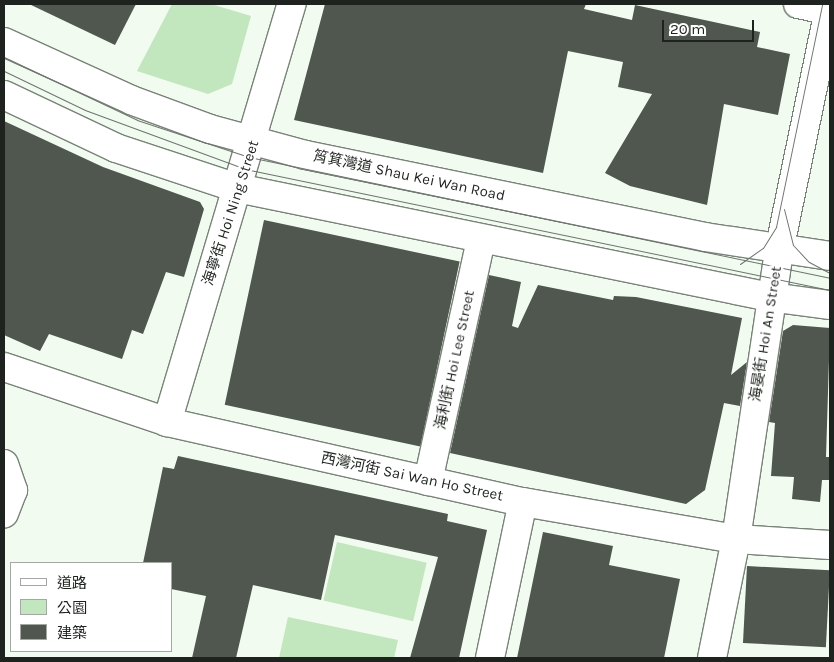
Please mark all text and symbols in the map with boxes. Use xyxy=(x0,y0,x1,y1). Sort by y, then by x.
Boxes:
scale bar xyxy=(664,10,756,42)
text: 20 m xyxy=(670,20,705,38)
street label: 海寧街 Hoi Ning Street xyxy=(199,138,263,288)
street label: 筲箕灣道 Shau Kei Wan Road xyxy=(311,147,507,205)
street label: 海晏街 Hoi An Street xyxy=(746,265,786,403)
street label: 海利街 Hoi Lee Street xyxy=(431,289,479,431)
street label: 西灣河街 Sai Wan Ho Street xyxy=(319,449,505,505)
legend xyxy=(10,562,172,652)
text: 道路 xyxy=(57,574,87,592)
text: 公園 xyxy=(57,599,87,617)
text: 建築 xyxy=(57,624,87,642)

